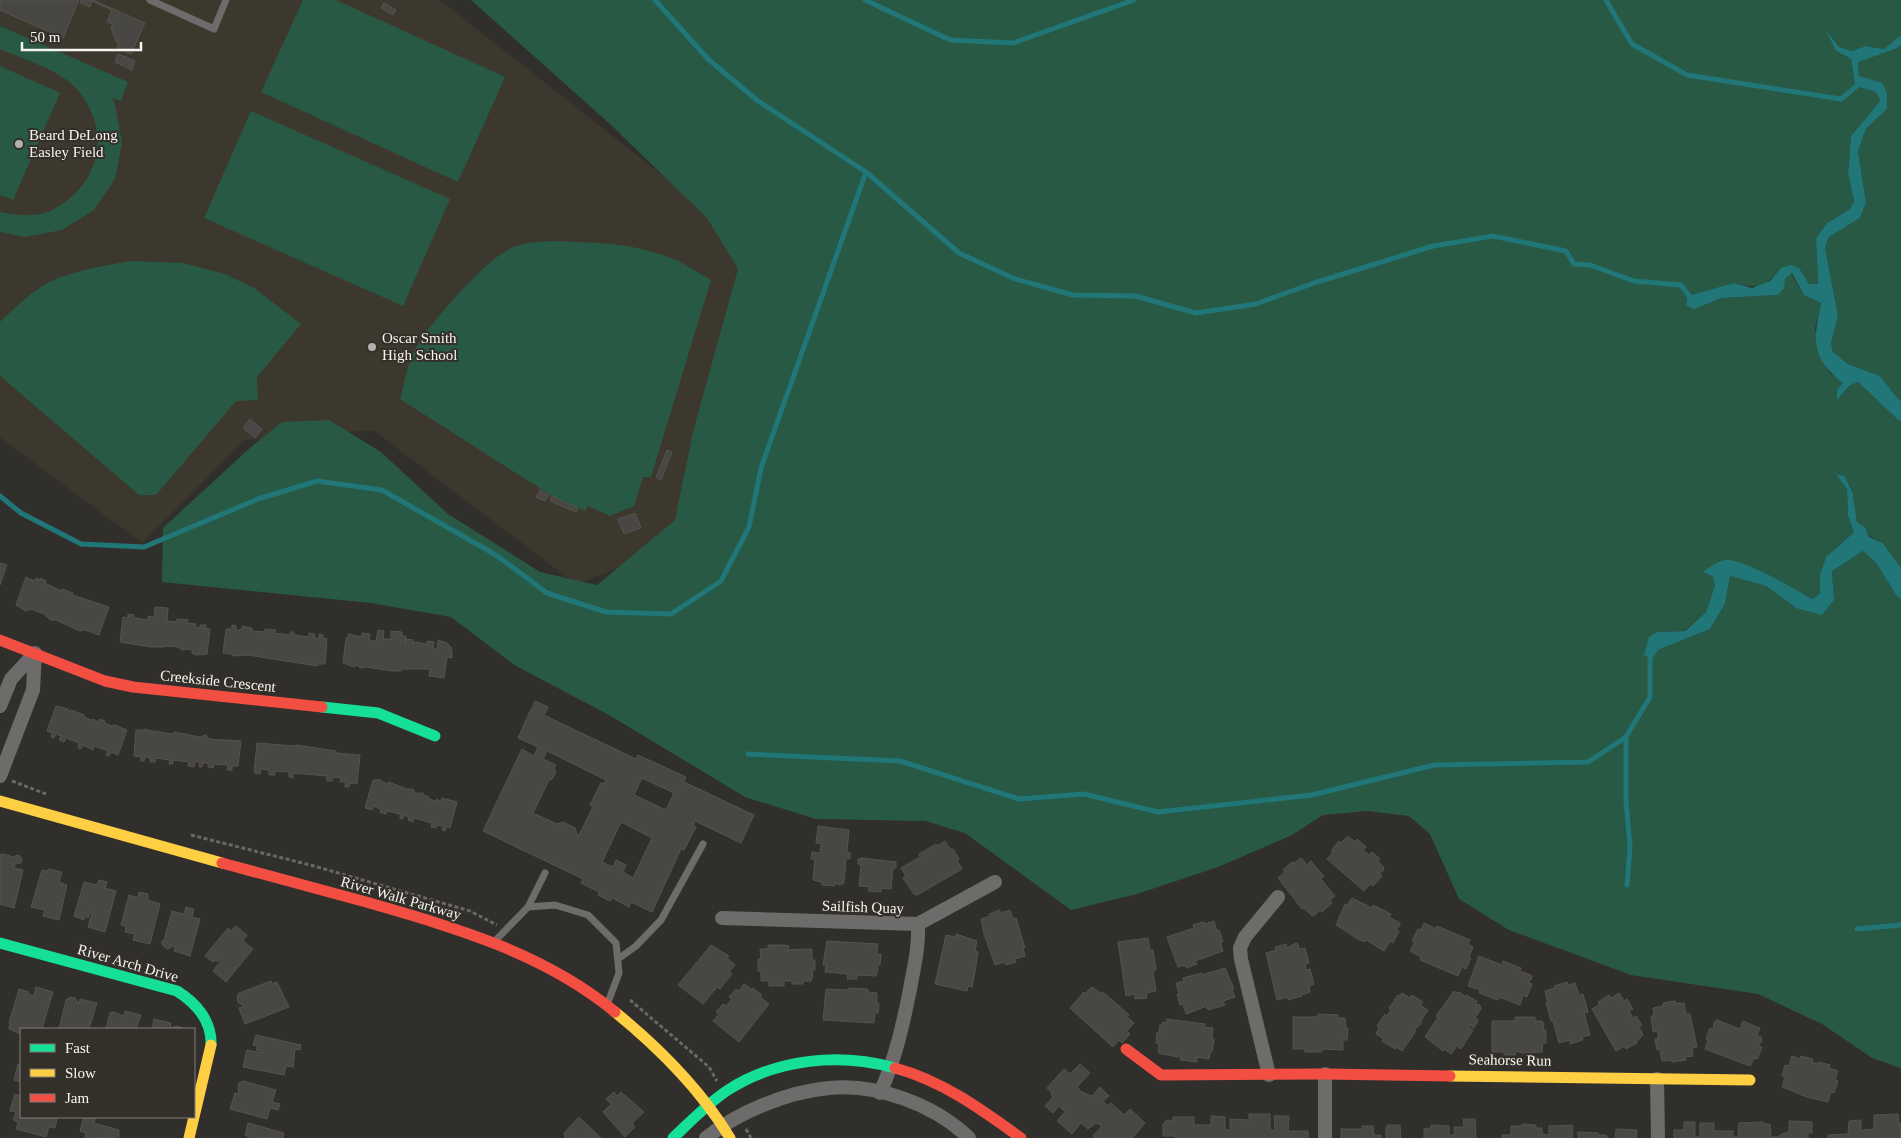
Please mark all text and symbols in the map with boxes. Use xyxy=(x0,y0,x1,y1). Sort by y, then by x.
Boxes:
scale bar xyxy=(22,20,141,52)
text: 50 m xyxy=(30,29,61,45)
place label: Beard DeLong Easley Field xyxy=(29,127,118,160)
marker: Beard DeLong Easley Field xyxy=(13,138,25,150)
place label: Oscar Smith High School xyxy=(382,330,457,363)
marker: Oscar Smith High School xyxy=(366,341,378,353)
street label: Creekside Crescent xyxy=(159,667,277,695)
street label: River Walk Parkway xyxy=(339,873,463,923)
street label: Sailfish Quay xyxy=(822,898,905,916)
street label: River Arch Drive xyxy=(76,941,181,985)
legend xyxy=(20,1028,195,1118)
text: Fast xyxy=(65,1040,91,1056)
street label: Seahorse Run xyxy=(1468,1051,1552,1069)
text: Slow xyxy=(65,1065,96,1081)
text: Jam xyxy=(65,1090,89,1106)

